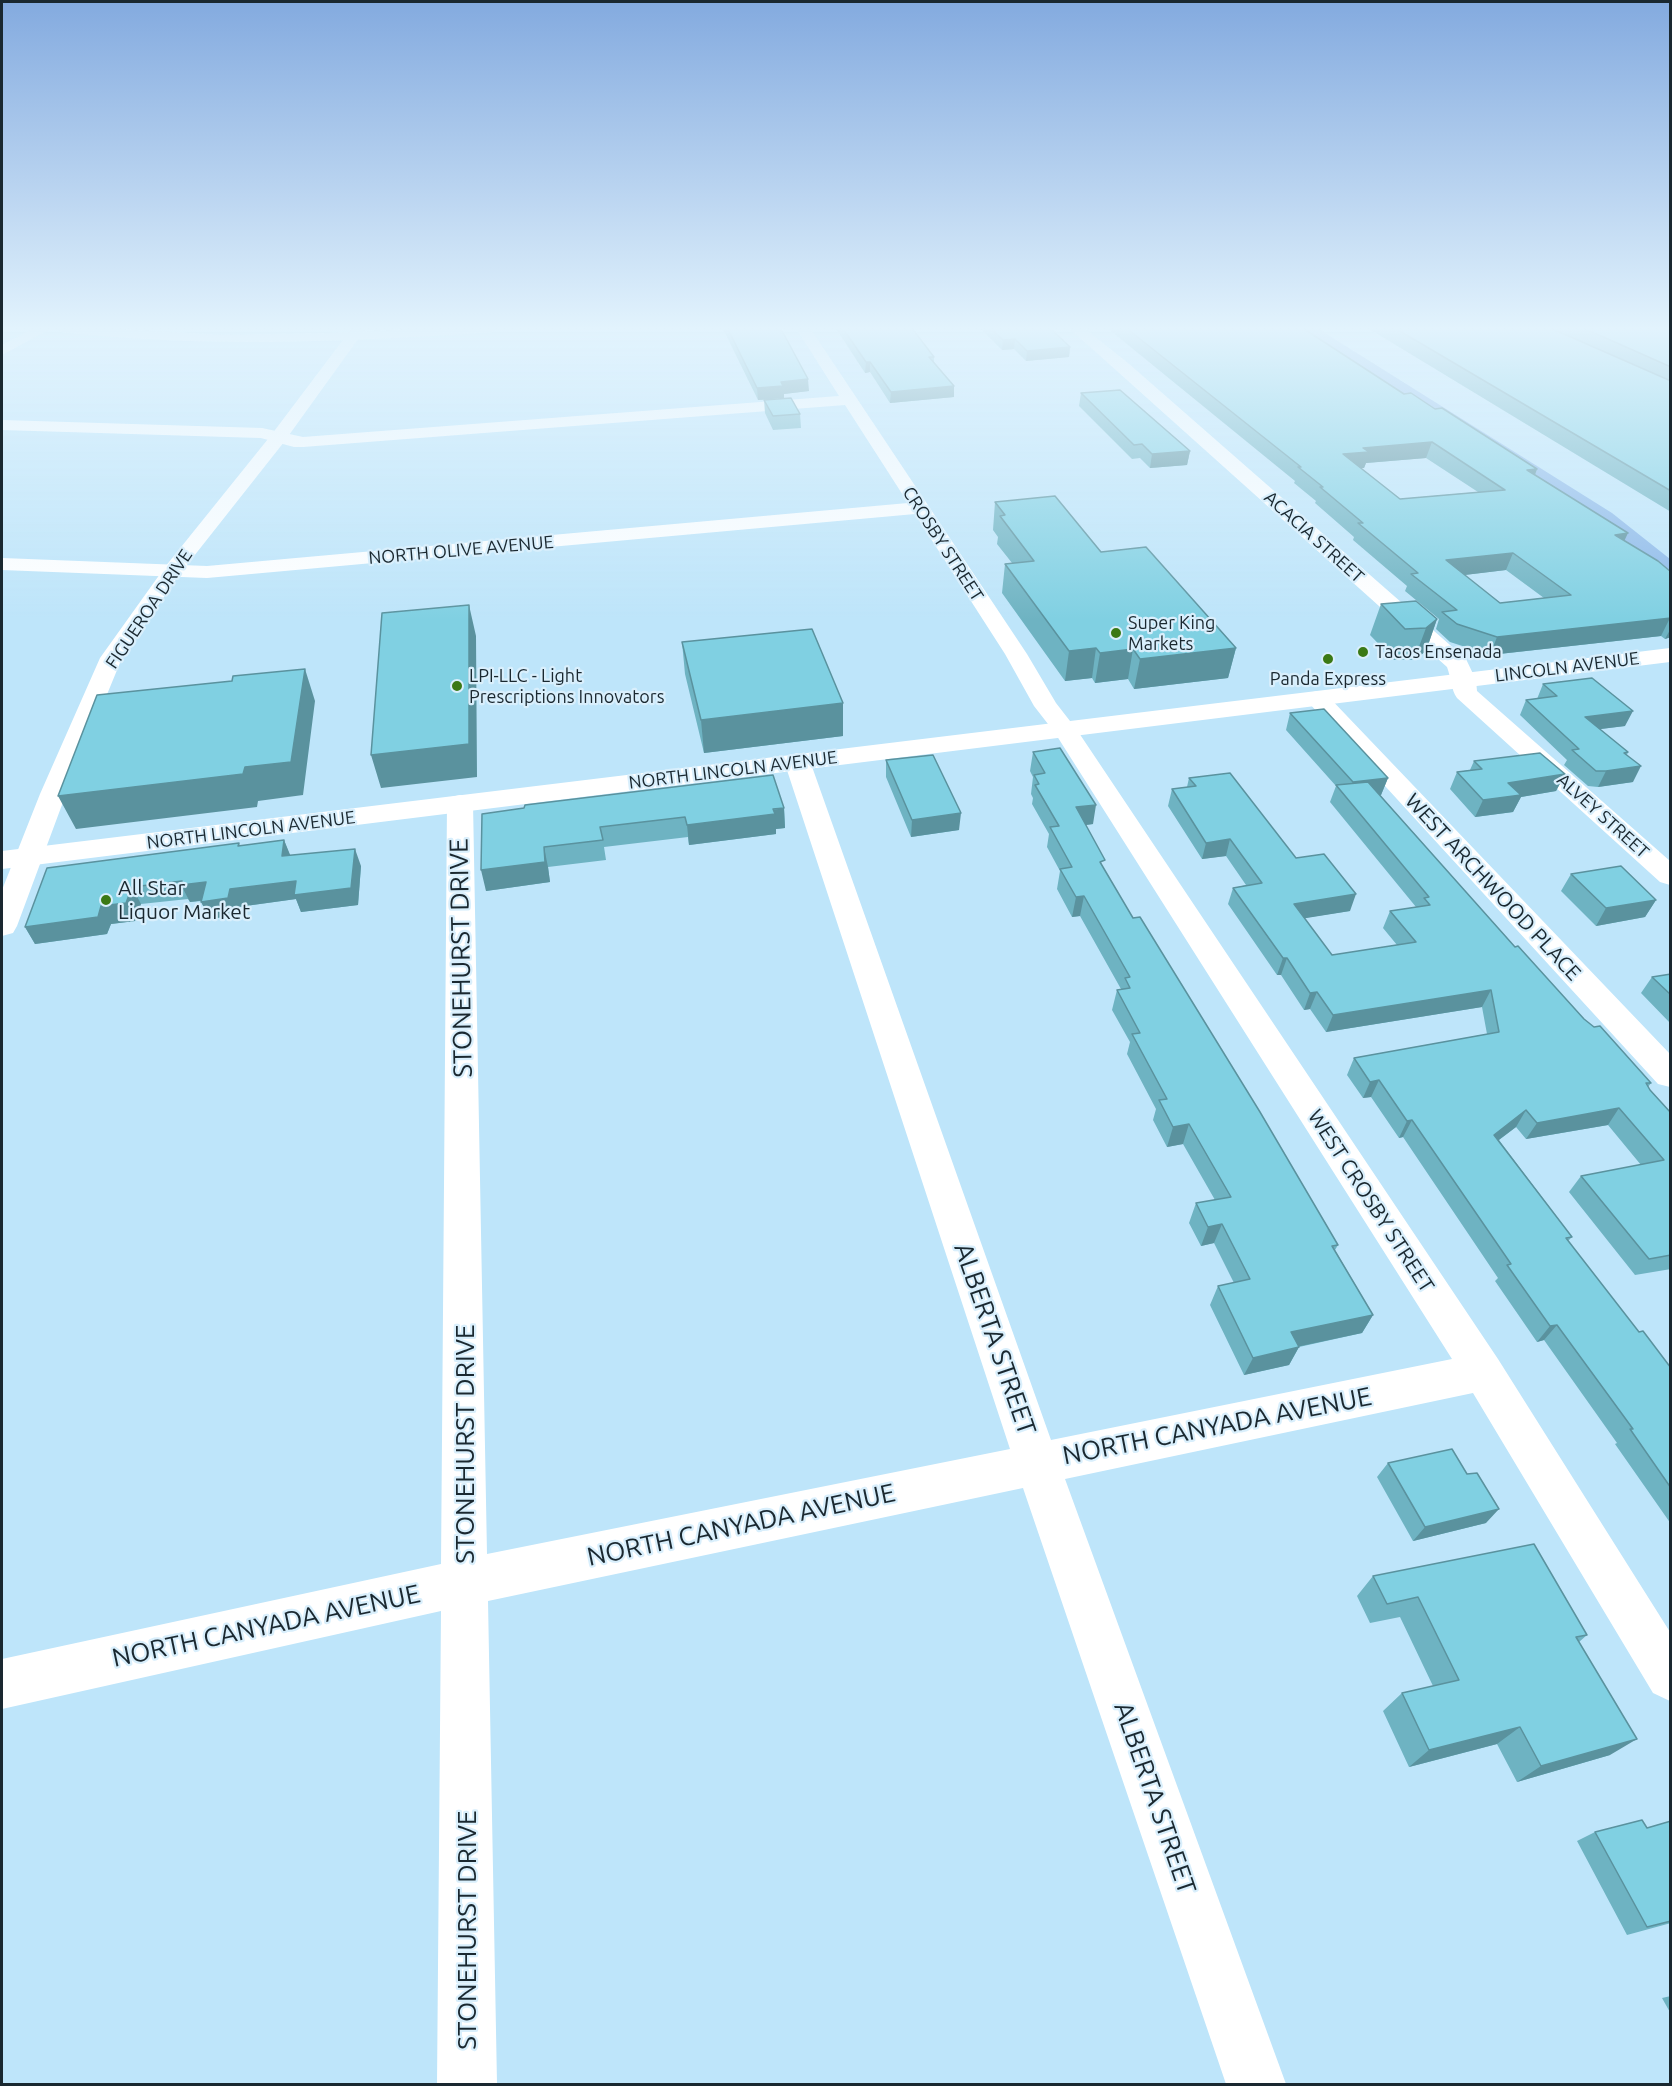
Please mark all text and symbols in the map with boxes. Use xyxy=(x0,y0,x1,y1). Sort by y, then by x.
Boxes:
street label: CROSBY STREET xyxy=(898,483,988,605)
street label: ACACIA STREET xyxy=(1260,487,1368,587)
street label: NORTH OLIVE AVENUE xyxy=(368,531,554,569)
street label: FIGUEROA DRIVE xyxy=(101,545,197,673)
place label: Super King Markets xyxy=(1128,612,1215,654)
marker: Super King Markets xyxy=(1109,626,1123,640)
place label: Tacos Ensenada xyxy=(1375,641,1502,663)
marker: Tacos Ensenada xyxy=(1356,645,1370,659)
street label: LINCOLN AVENUE xyxy=(1494,647,1640,687)
marker: Panda Express xyxy=(1321,652,1335,666)
place label: LPI-LLC - Light Prescriptions Innovators xyxy=(469,665,664,708)
place label: Panda Express xyxy=(1270,668,1386,690)
marker: LPI-LLC - Light Prescriptions Innovators xyxy=(450,679,464,693)
street label: NORTH LINCOLN AVENUE xyxy=(628,746,838,794)
street label: ALVEY STREET xyxy=(1553,769,1653,863)
street label: WEST ARCHWOOD PLACE xyxy=(1400,788,1586,986)
street label: NORTH LINCOLN AVENUE xyxy=(146,806,356,854)
street label: STONEHURST DRIVE xyxy=(443,838,479,1078)
place label: All Star Liquor Market xyxy=(118,875,250,925)
marker: All Star Liquor Market xyxy=(99,893,113,907)
street label: WEST CROSBY STREET xyxy=(1302,1105,1440,1297)
street label: ALBERTA STREET xyxy=(947,1239,1043,1439)
street label: STONEHURST DRIVE xyxy=(449,1324,481,1564)
street label: NORTH CANYADA AVENUE xyxy=(1060,1381,1374,1471)
street label: NORTH CANYADA AVENUE xyxy=(584,1477,898,1573)
street label: NORTH CANYADA AVENUE xyxy=(109,1578,423,1674)
street label: ALBERTA STREET xyxy=(1107,1698,1203,1898)
street label: STONEHURST DRIVE xyxy=(451,1810,483,2050)

